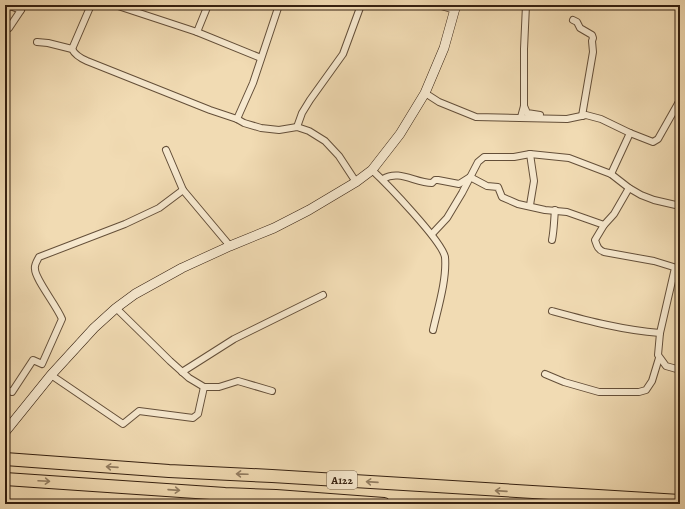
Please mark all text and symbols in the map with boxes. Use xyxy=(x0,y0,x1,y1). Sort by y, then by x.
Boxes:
one-way arrow xyxy=(106,463,119,470)
one-way arrow xyxy=(236,471,249,478)
road number: A122 xyxy=(327,471,357,489)
one-way arrow xyxy=(37,478,50,485)
one-way arrow xyxy=(366,478,379,486)
one-way arrow xyxy=(167,487,180,494)
one-way arrow xyxy=(495,487,508,494)

